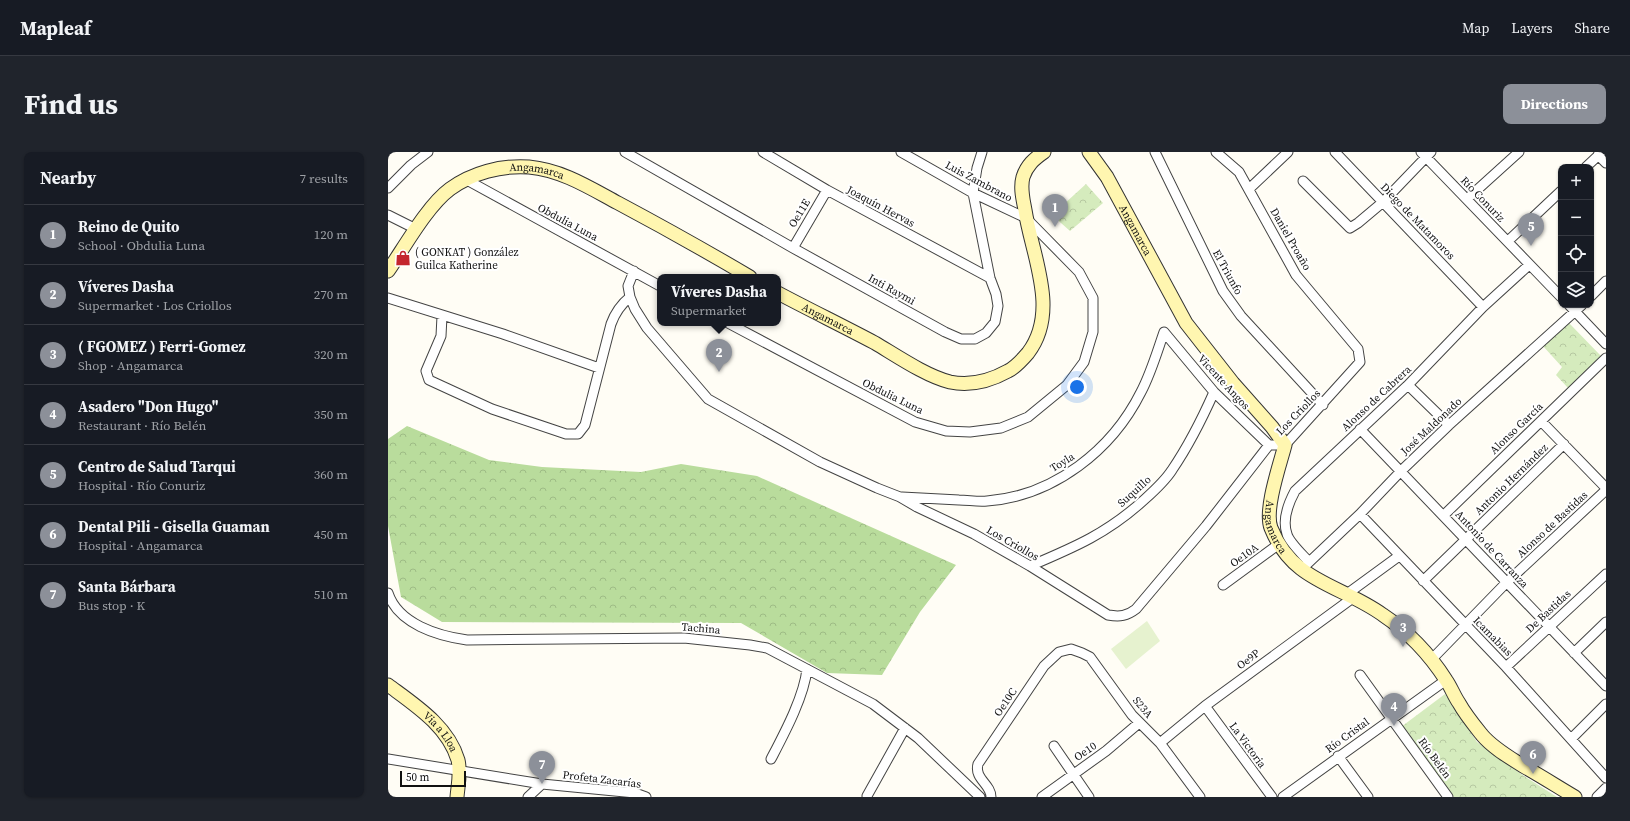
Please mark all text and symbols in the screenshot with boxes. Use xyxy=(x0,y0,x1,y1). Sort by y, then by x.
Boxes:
text: Mapleaf xyxy=(20,15,91,41)
text: Map xyxy=(1462,18,1489,38)
text: Layers xyxy=(1511,18,1553,38)
text: Share xyxy=(1575,18,1610,38)
button: Directions xyxy=(1503,84,1606,124)
text: Find us xyxy=(24,85,118,123)
street label: Luis Zambrano xyxy=(943,157,1015,205)
street label: Angamarca xyxy=(509,160,567,183)
map controls xyxy=(1558,164,1594,308)
button: + xyxy=(1558,164,1594,200)
text: Nearby xyxy=(40,166,96,190)
text: 7 results xyxy=(300,170,348,187)
street label: Río Conuriz xyxy=(1457,173,1508,225)
street label: Diego de Matamoros xyxy=(1377,180,1458,263)
street label: Joaquín Hervas xyxy=(843,182,918,231)
pin: 1 xyxy=(1042,194,1068,227)
street label: Oe11E xyxy=(785,196,814,230)
street label: Obdulia Luna xyxy=(535,200,601,245)
button: − xyxy=(1558,200,1594,236)
street label: Angamarca xyxy=(1115,202,1155,259)
street label: Daniel Proaño xyxy=(1267,205,1315,273)
pin: 5 xyxy=(1518,213,1544,246)
text: Reino de Quito xyxy=(78,216,180,237)
text: 1 xyxy=(49,226,57,243)
text: 120 m xyxy=(314,226,348,243)
button: locate xyxy=(1558,236,1594,272)
text: School · Obdulia Luna xyxy=(78,237,205,254)
place label: ( GONKAT ) González Guilca Katherine xyxy=(415,245,519,273)
street label: El Triunfo xyxy=(1209,247,1246,297)
shop icon: ( GONKAT ) González Guilca Katherine xyxy=(394,249,412,267)
street label: Inti Raymi xyxy=(866,270,918,309)
button: layers xyxy=(1558,272,1594,308)
popup xyxy=(657,274,781,326)
text: Víveres Dasha xyxy=(78,276,174,297)
text: Víveres Dasha xyxy=(671,281,767,302)
text: 2 xyxy=(49,286,57,303)
text: 270 m xyxy=(314,286,348,303)
text: Supermarket · Los Criollos xyxy=(78,297,232,314)
street label: Angamarca xyxy=(799,300,856,339)
text: Supermarket xyxy=(671,302,746,319)
text: ( FGOMEZ ) Ferri-Gomez xyxy=(78,336,245,357)
pin: 2 xyxy=(706,339,732,372)
text: 3 xyxy=(49,346,57,363)
text: 320 m xyxy=(314,346,348,363)
street label: Vicente Angos xyxy=(1194,352,1253,413)
text: Shop · Angamarca xyxy=(78,357,183,374)
street label: Alonso de Cabrera xyxy=(1338,362,1415,435)
street label: Obdulia Luna xyxy=(860,375,926,418)
your location xyxy=(1067,377,1087,397)
street label: Los Criollos xyxy=(1273,386,1324,438)
street label: José Maldonado xyxy=(1397,394,1465,459)
text: Asadero "Don Hugo" xyxy=(78,396,219,417)
street label: Alonso García xyxy=(1487,399,1546,458)
text: 4 xyxy=(49,406,57,423)
text: 350 m xyxy=(314,406,348,423)
text: Restaurant · Río Belén xyxy=(78,417,207,434)
street label: Antonio Hernández xyxy=(1471,440,1551,518)
street label: Toyla xyxy=(1047,449,1078,476)
text: Centro de Salud Tarqui xyxy=(78,456,236,477)
text: 5 xyxy=(49,466,57,483)
text: 360 m xyxy=(314,466,348,483)
street label: Suquillo xyxy=(1114,472,1154,510)
text: Hospital · Río Conuriz xyxy=(78,477,205,494)
street label: Alonso de Bastidas xyxy=(1514,487,1591,561)
street label: Angamarca xyxy=(1261,499,1291,557)
street label: Antonio de Carranza xyxy=(1452,507,1532,592)
text: Dental Pili - Gisella Guaman xyxy=(78,516,270,537)
street label: Los Criollos xyxy=(984,522,1042,565)
text: 6 xyxy=(49,526,57,543)
text: 450 m xyxy=(314,526,348,543)
text: Hospital · Angamarca xyxy=(78,537,203,554)
street label: Oe10A xyxy=(1227,540,1262,571)
text: Santa Bárbara xyxy=(78,576,176,597)
text: 7 xyxy=(49,586,57,603)
text: 510 m xyxy=(314,586,348,603)
street label: De Bastidas xyxy=(1523,586,1574,636)
text: Bus stop · K xyxy=(78,597,145,614)
street label: Icamabias xyxy=(1470,613,1516,660)
pin: 3 xyxy=(1390,614,1416,647)
street label: Tachina xyxy=(681,619,722,638)
street label: Oe9P xyxy=(1234,645,1263,673)
street label: Oe10C xyxy=(990,685,1020,719)
street label: S23A xyxy=(1129,693,1157,722)
pin: 4 xyxy=(1381,693,1407,726)
street label: Via a Lloa xyxy=(420,708,461,755)
street label: Río Cristal xyxy=(1322,714,1372,757)
street label: La Victoria xyxy=(1226,719,1270,772)
street label: Río Belén xyxy=(1415,735,1455,782)
street label: Oe10 xyxy=(1071,738,1100,764)
pin: 6 xyxy=(1520,741,1546,774)
pin: 7 xyxy=(529,751,555,784)
street label: Profeta Zacarías xyxy=(562,767,642,792)
scale bar xyxy=(400,769,466,788)
text: 50 m xyxy=(406,770,429,785)

